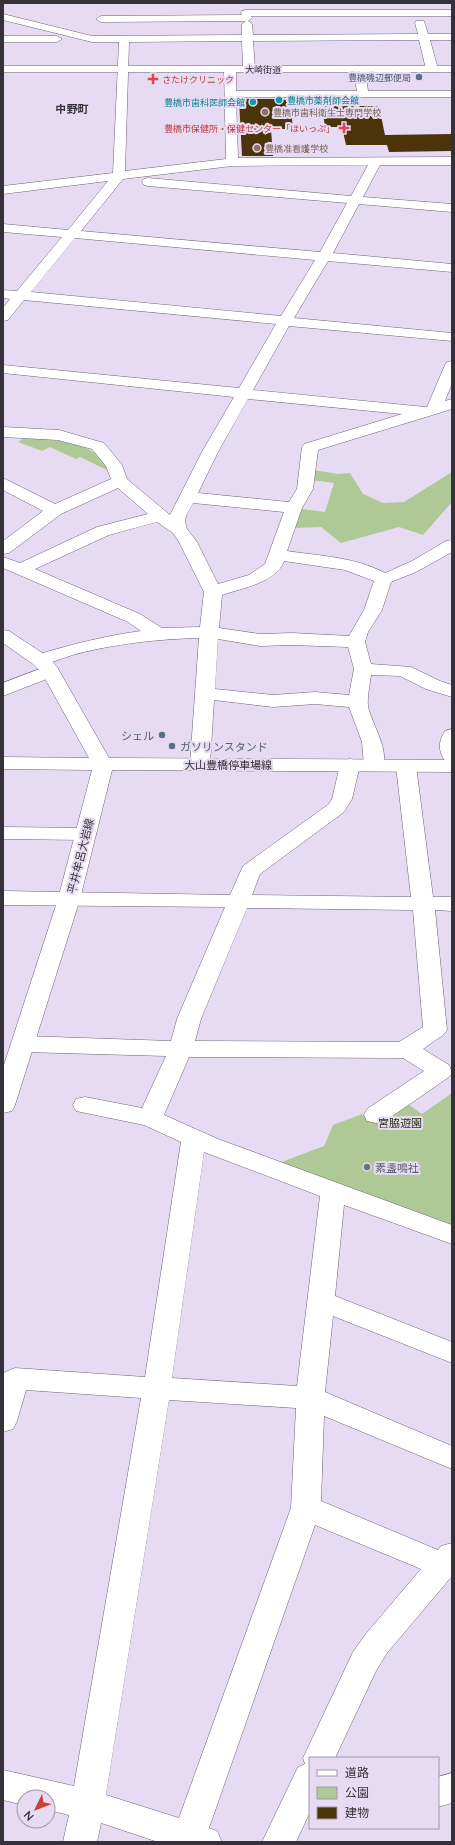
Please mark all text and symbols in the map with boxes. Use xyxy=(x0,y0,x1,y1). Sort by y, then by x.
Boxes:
street label: 大崎街道 xyxy=(245,64,281,75)
place label: 豊橋磯辺郵便局 xyxy=(348,72,411,83)
marker: 豊橋磯辺郵便局 xyxy=(414,72,424,82)
marker: さたけクリニック xyxy=(147,73,159,85)
place label: さたけクリニック xyxy=(162,74,234,85)
marker: 豊橋市薬剤師会館 xyxy=(274,95,284,105)
place label: 豊橋市薬剤師会館 xyxy=(287,95,359,106)
place label: 豊橋市歯科医師会館 xyxy=(164,97,245,108)
marker: 豊橋市歯科医師会館 xyxy=(248,97,258,107)
district label: 中野町 xyxy=(56,102,89,115)
marker: 豊橋市歯科衛生士専門学校 xyxy=(260,107,270,117)
place label: 豊橋市歯科衛生士専門学校 xyxy=(273,107,381,118)
marker: 豊橋市保健所・保健センター「ほいっぷ」 xyxy=(338,122,350,134)
place label: 豊橋市保健所・保健センター「ほいっぷ」 xyxy=(164,123,335,134)
marker: 豊橋准看護学校 xyxy=(252,143,262,153)
place label: 豊橋准看護学校 xyxy=(265,143,328,154)
place label: シェル xyxy=(121,729,154,742)
marker: シェル xyxy=(157,730,167,740)
place label: ガソリンスタンド xyxy=(180,740,268,753)
marker: ガソリンスタンド xyxy=(167,741,177,751)
street label: 大山豊橋停車場線 xyxy=(184,758,272,771)
street label: 平井牟呂大岩線 xyxy=(64,817,96,895)
park label: 宮脇遊園 xyxy=(378,1116,422,1129)
place label: 素盞鳴社 xyxy=(375,1161,419,1174)
marker: 素盞鳴社 xyxy=(362,1162,372,1172)
legend xyxy=(309,1757,439,1829)
text: 道路 xyxy=(345,1765,369,1780)
text: 公園 xyxy=(345,1785,369,1800)
north arrow xyxy=(16,1789,56,1829)
text: 建物 xyxy=(345,1805,369,1820)
text: N xyxy=(21,1809,36,1824)

